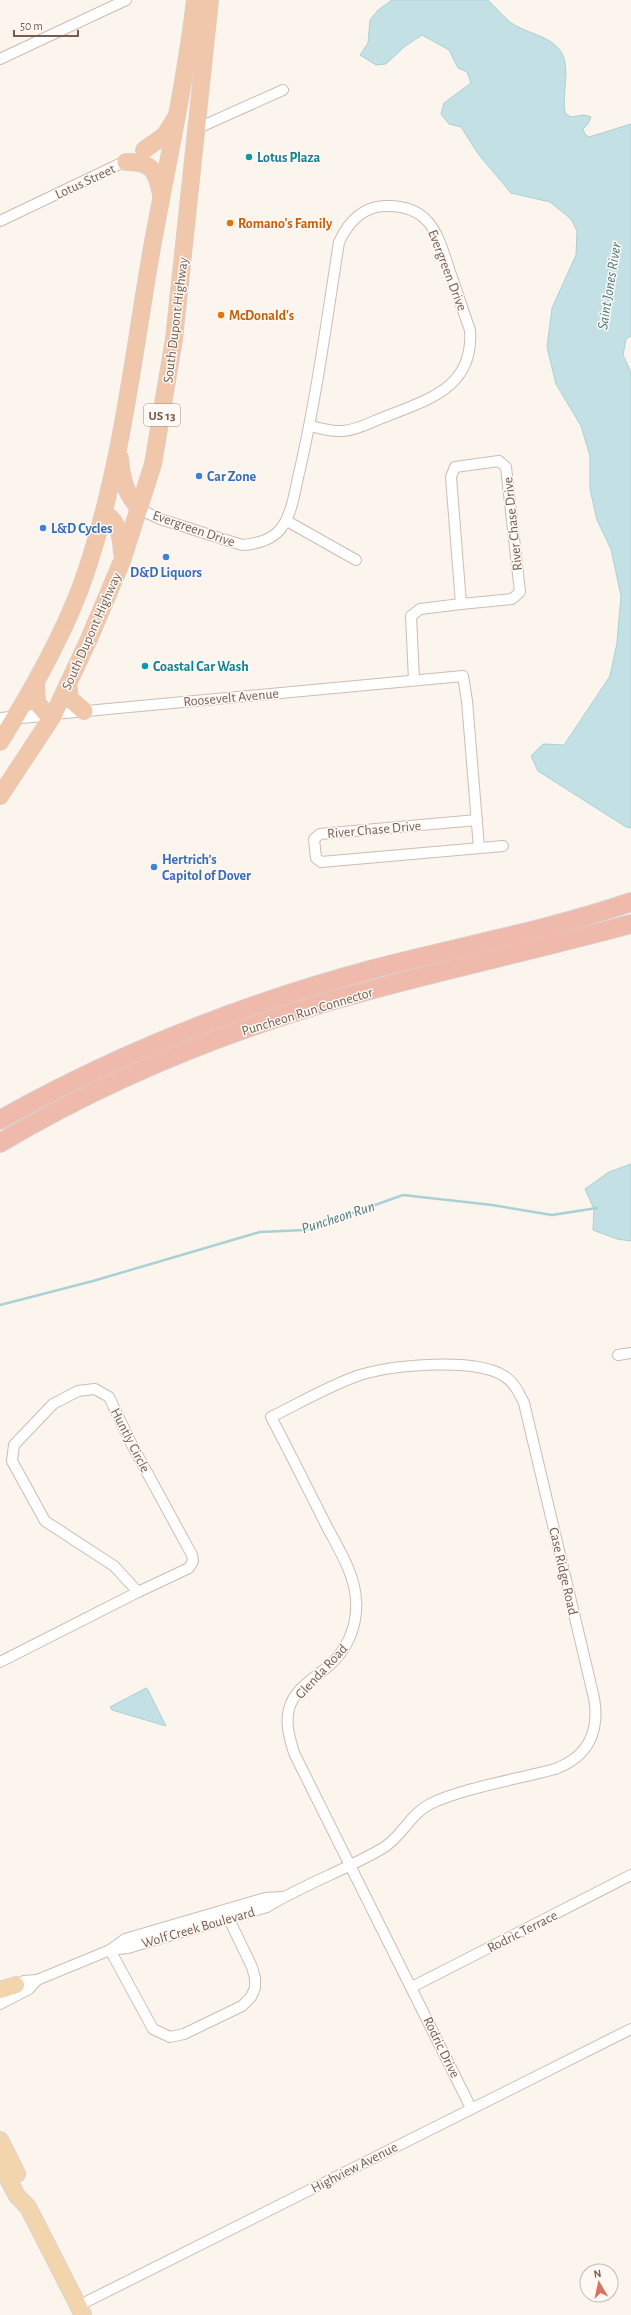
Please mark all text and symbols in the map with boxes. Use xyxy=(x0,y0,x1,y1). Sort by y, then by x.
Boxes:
scale bar xyxy=(14,12,78,38)
text: 50 m xyxy=(20,20,43,32)
place label: Lotus Plaza xyxy=(257,151,321,165)
marker: Lotus Plaza xyxy=(244,152,254,162)
street label: Lotus Street xyxy=(53,162,118,202)
place label: Romano's Family xyxy=(238,217,333,231)
marker: Romano's Family xyxy=(225,218,235,228)
street label: Evergreen Drive xyxy=(425,228,469,313)
water label: Saint Jones River xyxy=(595,240,624,331)
street label: South Dupont Highway xyxy=(161,256,191,384)
place label: McDonald's xyxy=(229,309,294,323)
marker: McDonald's xyxy=(216,310,226,320)
road number: US 13 xyxy=(144,404,180,426)
place label: Car Zone xyxy=(207,470,257,484)
marker: Car Zone xyxy=(194,471,204,481)
street label: River Chase Drive xyxy=(501,476,525,571)
street label: Evergreen Drive xyxy=(151,508,237,550)
place label: L&D Cycles xyxy=(51,522,113,536)
marker: L&D Cycles xyxy=(38,523,48,533)
marker: D&D Liquors xyxy=(161,552,171,562)
place label: D&D Liquors xyxy=(130,566,202,580)
street label: South Dupont Highway xyxy=(60,571,124,692)
place label: Coastal Car Wash xyxy=(153,660,249,674)
marker: Coastal Car Wash xyxy=(140,661,150,671)
street label: Roosevelt Avenue xyxy=(183,687,279,709)
street label: River Chase Drive xyxy=(327,819,422,841)
place label: Hertrich’s Capitol of Dover xyxy=(162,853,251,883)
marker: Hertrich’s Capitol of Dover xyxy=(149,862,159,872)
street label: Puncheon Run Connector xyxy=(240,985,375,1039)
water label: Puncheon Run xyxy=(300,1199,377,1236)
street label: Huntly Circle xyxy=(108,1406,152,1475)
street label: Case Ridge Road xyxy=(546,1526,580,1616)
street label: Glenda Road xyxy=(293,1642,350,1702)
street label: Wolf Creek Boulevard xyxy=(140,1905,256,1951)
street label: Rodric Terrace xyxy=(485,1908,560,1956)
street label: Rodric Drive xyxy=(420,2015,462,2080)
street label: Highview Avenue xyxy=(309,2140,400,2196)
north arrow xyxy=(579,2263,619,2303)
text: N xyxy=(593,2268,602,2280)

